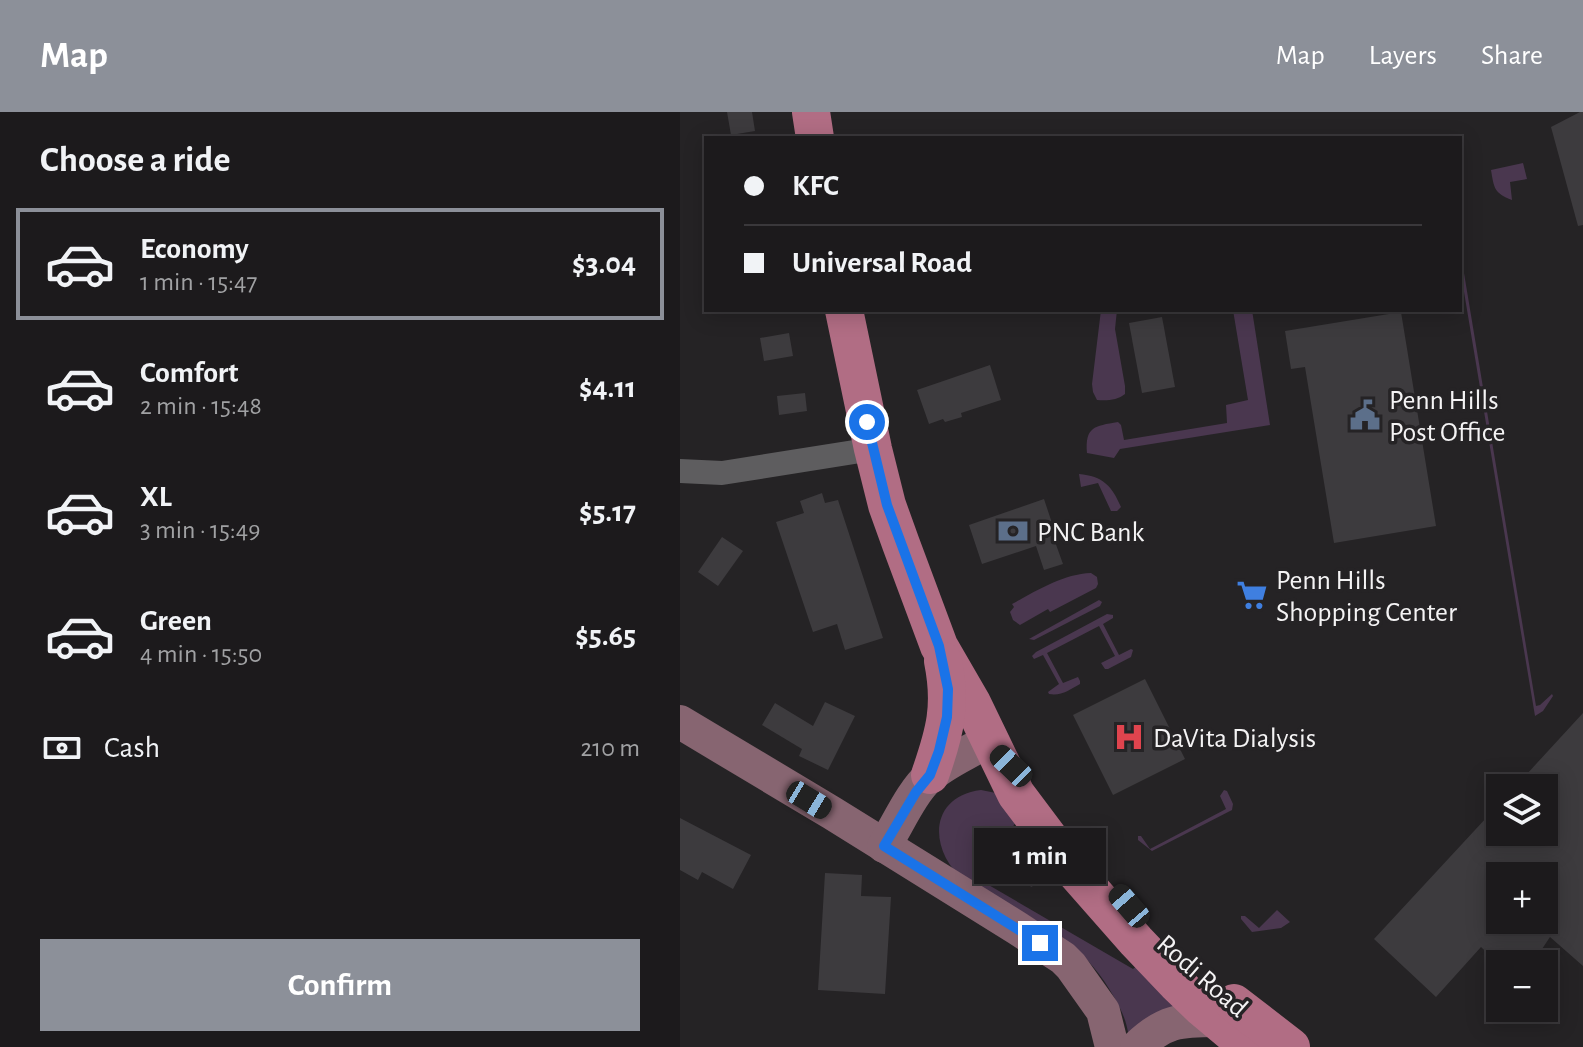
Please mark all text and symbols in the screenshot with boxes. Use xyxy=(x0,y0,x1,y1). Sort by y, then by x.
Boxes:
text: Map xyxy=(40,37,108,75)
text: Map xyxy=(1276,42,1325,70)
text: Layers xyxy=(1369,42,1437,70)
text: Share xyxy=(1481,42,1543,70)
text: Choose a ride xyxy=(40,142,230,178)
text: KFC xyxy=(792,171,839,201)
icon: car xyxy=(44,228,116,300)
text: Economy xyxy=(140,234,249,264)
text: Universal Road xyxy=(792,248,972,278)
text: $3.04 xyxy=(572,249,636,279)
text: 1 min · 15:47 xyxy=(140,269,257,295)
icon: car xyxy=(44,352,116,424)
text: Comfort xyxy=(140,358,239,388)
text: $4.11 xyxy=(579,373,636,403)
place label: Penn Hills Post Office xyxy=(1389,387,1506,447)
text: 2 min · 15:48 xyxy=(140,393,262,419)
public building icon: Penn Hills Post Office xyxy=(1348,398,1382,432)
route start xyxy=(849,404,885,440)
icon: car xyxy=(44,476,116,548)
text: XL xyxy=(140,482,172,512)
text: $5.17 xyxy=(579,497,636,527)
bank icon: PNC Bank xyxy=(996,514,1030,548)
text: 3 min · 15:49 xyxy=(140,517,261,543)
place label: PNC Bank xyxy=(1037,519,1145,547)
place label: Penn Hills Shopping Center xyxy=(1276,567,1457,627)
supermarket icon: Penn Hills Shopping Center xyxy=(1235,578,1269,612)
icon: car xyxy=(44,600,116,672)
text: Green xyxy=(140,606,212,636)
text: $5.65 xyxy=(575,621,636,651)
text: 4 min · 15:50 xyxy=(140,641,262,667)
hospital icon: DaVita Dialysis xyxy=(1112,720,1146,754)
place label: DaVita Dialysis xyxy=(1153,725,1316,753)
icon: cash xyxy=(40,726,84,770)
text: Cash xyxy=(104,733,160,763)
text: 210 m xyxy=(580,735,640,761)
car xyxy=(985,741,1037,791)
map controls xyxy=(1486,774,1558,1022)
button: layers xyxy=(1486,774,1558,846)
car xyxy=(782,777,836,823)
callout: 1 min xyxy=(974,827,1106,883)
text: 1 min xyxy=(1013,843,1067,869)
button: + xyxy=(1486,862,1558,934)
car xyxy=(1104,880,1154,932)
route end xyxy=(1022,925,1058,961)
street label: Rodi Road xyxy=(1151,930,1252,1023)
button: Confirm xyxy=(40,939,640,1031)
button: − xyxy=(1486,950,1558,1022)

